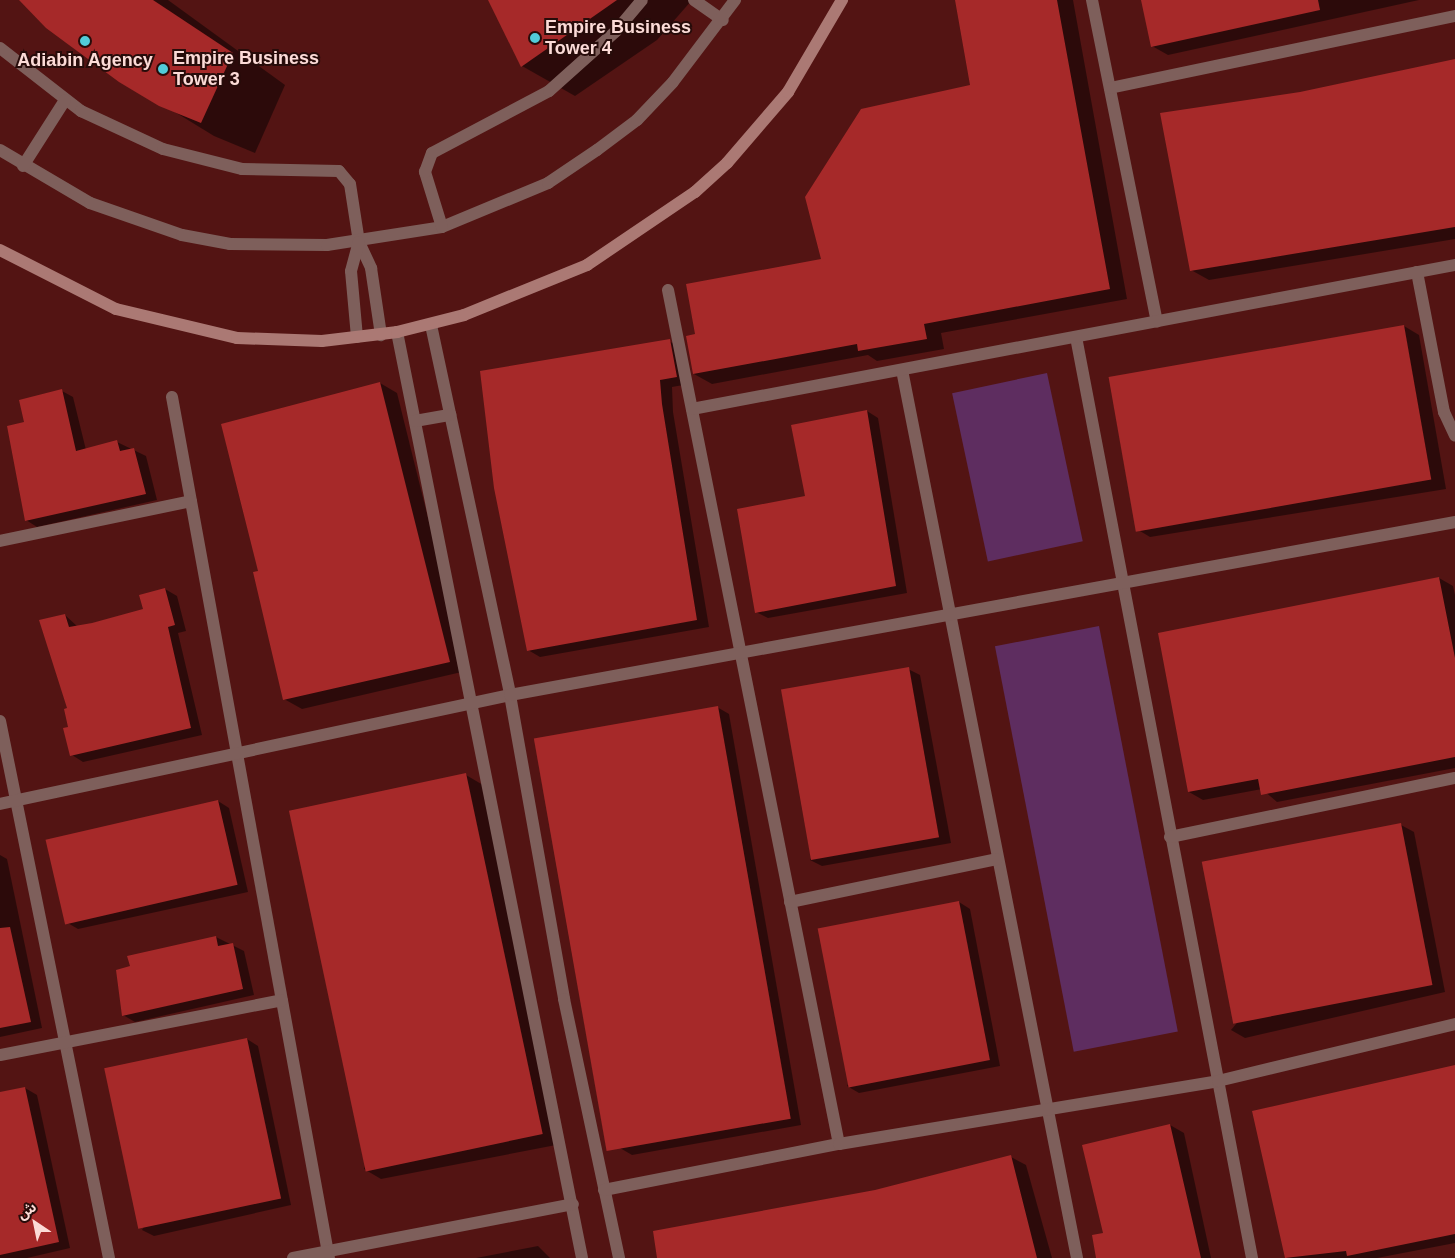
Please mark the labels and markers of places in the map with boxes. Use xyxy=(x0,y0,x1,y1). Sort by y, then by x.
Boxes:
place label: Empire Business Tower 4 xyxy=(545,17,691,59)
marker: Empire Business Tower 4 xyxy=(529,32,541,44)
marker: Adiabin Agency xyxy=(79,35,91,47)
place label: Empire Business Tower 3 xyxy=(173,48,319,90)
place label: Adiabin Agency xyxy=(17,49,153,71)
marker: Empire Business Tower 3 xyxy=(157,63,169,75)

